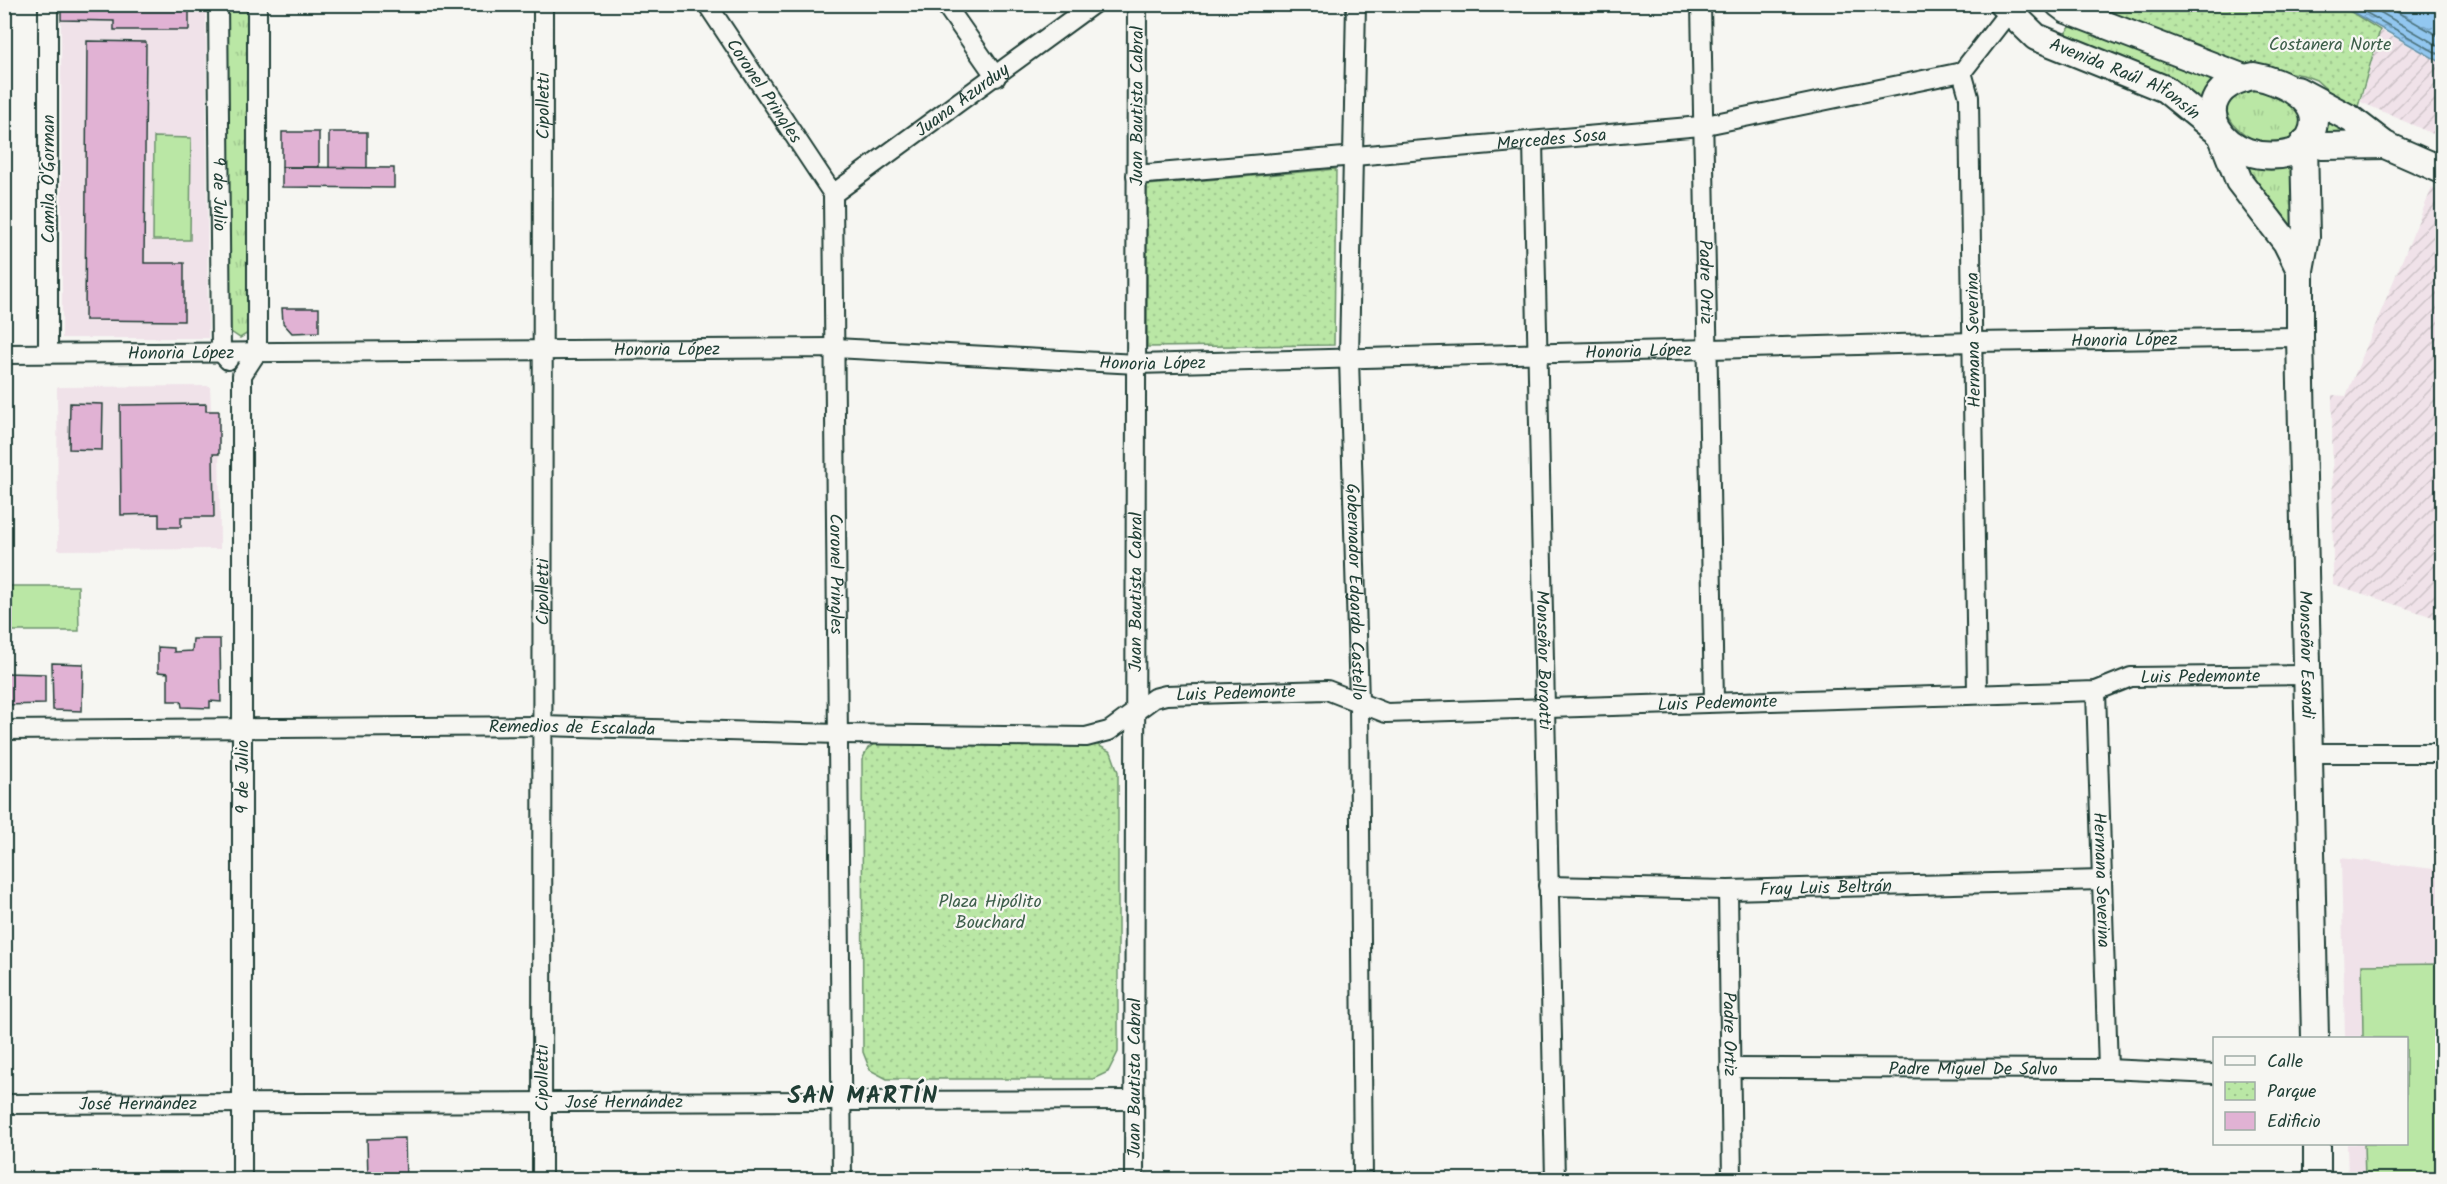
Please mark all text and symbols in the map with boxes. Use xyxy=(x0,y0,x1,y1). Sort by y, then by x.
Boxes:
street label: Juan Bautista Cabral xyxy=(1124,25,1153,186)
street label: Avenida Raúl Alfonsín xyxy=(2045,31,2206,128)
park label: Costanera Norte xyxy=(2269,31,2391,60)
street label: Coronel Pringles xyxy=(718,33,809,150)
street label: Juana Azurduy xyxy=(910,56,1017,145)
street label: Cipolletti xyxy=(530,72,559,140)
street label: Camila O'Gorman xyxy=(35,114,64,244)
street label: Mercedes Sosa xyxy=(1495,121,1608,160)
street label: 9 de Julio xyxy=(203,157,233,231)
street label: Padre Ortiz xyxy=(1689,239,1720,325)
street label: Hermana Severina xyxy=(1959,272,1990,408)
street label: Honoria López xyxy=(2071,326,2178,357)
street label: Honoria López xyxy=(614,336,720,366)
street label: Honoria López xyxy=(1585,336,1692,368)
street label: Honoria López xyxy=(128,339,234,369)
street label: Honoria López xyxy=(1098,349,1206,380)
street label: Gobernador Edgardo Castello xyxy=(1337,483,1372,701)
street label: Juan Bautista Cabral xyxy=(1122,511,1152,672)
street label: Coronel Pringles xyxy=(820,513,850,635)
street label: Cipolletti xyxy=(529,558,559,626)
street label: Monseñor Borgatti xyxy=(1527,590,1558,731)
street label: Monseñor Esandi xyxy=(2289,590,2321,720)
street label: Luis Pedemonte xyxy=(2140,663,2261,693)
street label: Luis Pedemonte xyxy=(1176,678,1296,711)
street label: Luis Pedemonte xyxy=(1657,688,1778,721)
street label: Remedios de Escalada xyxy=(489,713,656,745)
street label: 9 de Julio xyxy=(229,740,258,814)
street label: Hermana Severina xyxy=(2084,812,2117,948)
street label: Fray Luis Beltrán xyxy=(1759,873,1892,905)
park label: Plaza Hipólito Bouchard xyxy=(938,888,1042,938)
street label: Padre Ortiz xyxy=(1713,991,1744,1077)
street label: Juan Bautista Cabral xyxy=(1121,997,1150,1158)
legend xyxy=(2213,1037,2408,1145)
street label: Cipolletti xyxy=(529,1044,558,1112)
text: Calle xyxy=(2267,1048,2303,1077)
street label: Padre Miguel De Salvo xyxy=(1888,1055,2058,1085)
district label: SAN MARTÍN xyxy=(787,1077,939,1116)
text: Parque xyxy=(2267,1078,2316,1107)
street label: José Hernández xyxy=(565,1089,683,1118)
street label: José Hernández xyxy=(79,1090,197,1120)
text: Edificio xyxy=(2267,1108,2321,1137)

